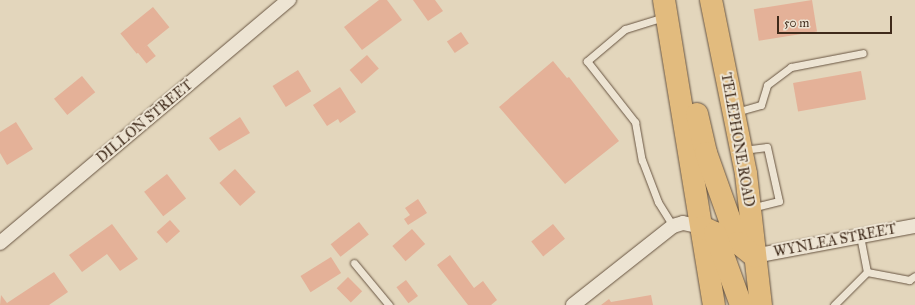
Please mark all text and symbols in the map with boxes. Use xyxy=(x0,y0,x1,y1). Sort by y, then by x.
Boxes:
scale bar xyxy=(779,8,894,34)
text: 50 m xyxy=(784,16,809,30)
street label: TELEPHONE ROAD xyxy=(717,72,757,208)
street label: DILLON STREET xyxy=(94,77,196,167)
street label: WYNLEA STREET xyxy=(772,221,898,261)

